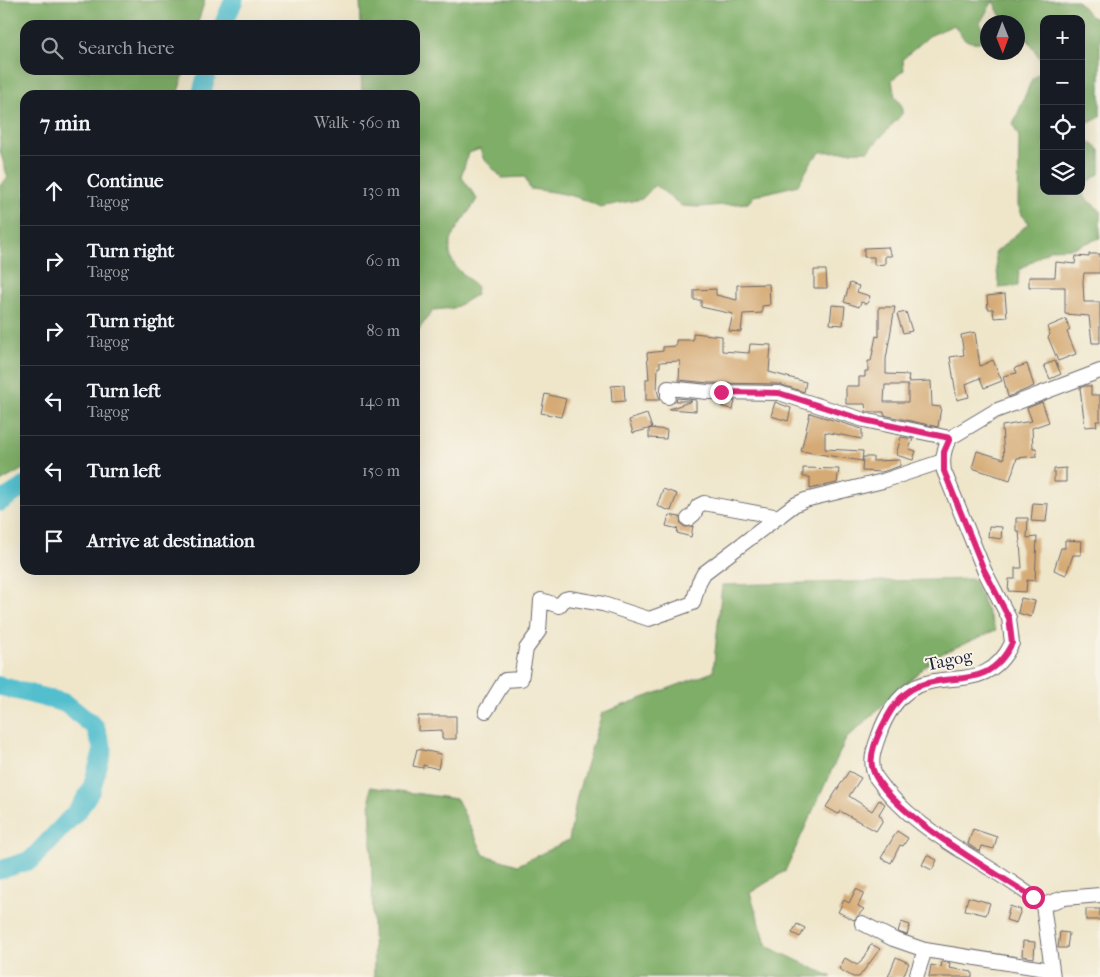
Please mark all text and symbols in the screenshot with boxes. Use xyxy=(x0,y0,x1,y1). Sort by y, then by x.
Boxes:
north arrow xyxy=(980,15,1025,60)
map controls xyxy=(1040,15,1085,195)
button: + xyxy=(1040,15,1085,60)
search box xyxy=(20,20,420,75)
icon: search xyxy=(38,34,66,62)
text: Search here xyxy=(78,37,174,59)
button: − xyxy=(1040,60,1085,105)
button: locate xyxy=(1040,105,1085,150)
text: 7 min xyxy=(40,111,91,135)
text: Walk · 560 m xyxy=(314,113,400,132)
button: layers xyxy=(1040,150,1085,195)
text: Continue xyxy=(87,170,163,192)
icon: ahead xyxy=(40,177,68,205)
text: 130 m xyxy=(362,181,400,200)
text: Tagog xyxy=(87,192,129,211)
text: Turn right xyxy=(87,240,174,262)
icon: right xyxy=(40,247,68,275)
text: 60 m xyxy=(366,251,400,270)
text: Tagog xyxy=(87,262,129,281)
text: Turn right xyxy=(87,310,174,332)
icon: right xyxy=(40,317,68,345)
text: 80 m xyxy=(366,321,400,340)
text: Tagog xyxy=(87,332,129,351)
text: Turn left xyxy=(87,380,161,402)
route end xyxy=(710,381,733,404)
icon: left xyxy=(40,387,68,415)
text: 140 m xyxy=(359,391,400,410)
text: Tagog xyxy=(87,402,129,421)
icon: left xyxy=(40,457,68,485)
text: Turn left xyxy=(87,460,161,482)
text: 150 m xyxy=(362,461,400,480)
icon: arrive xyxy=(40,527,68,555)
text: Arrive at destination xyxy=(87,530,255,552)
street label: Tagog xyxy=(924,645,975,676)
route start xyxy=(1022,886,1045,909)

